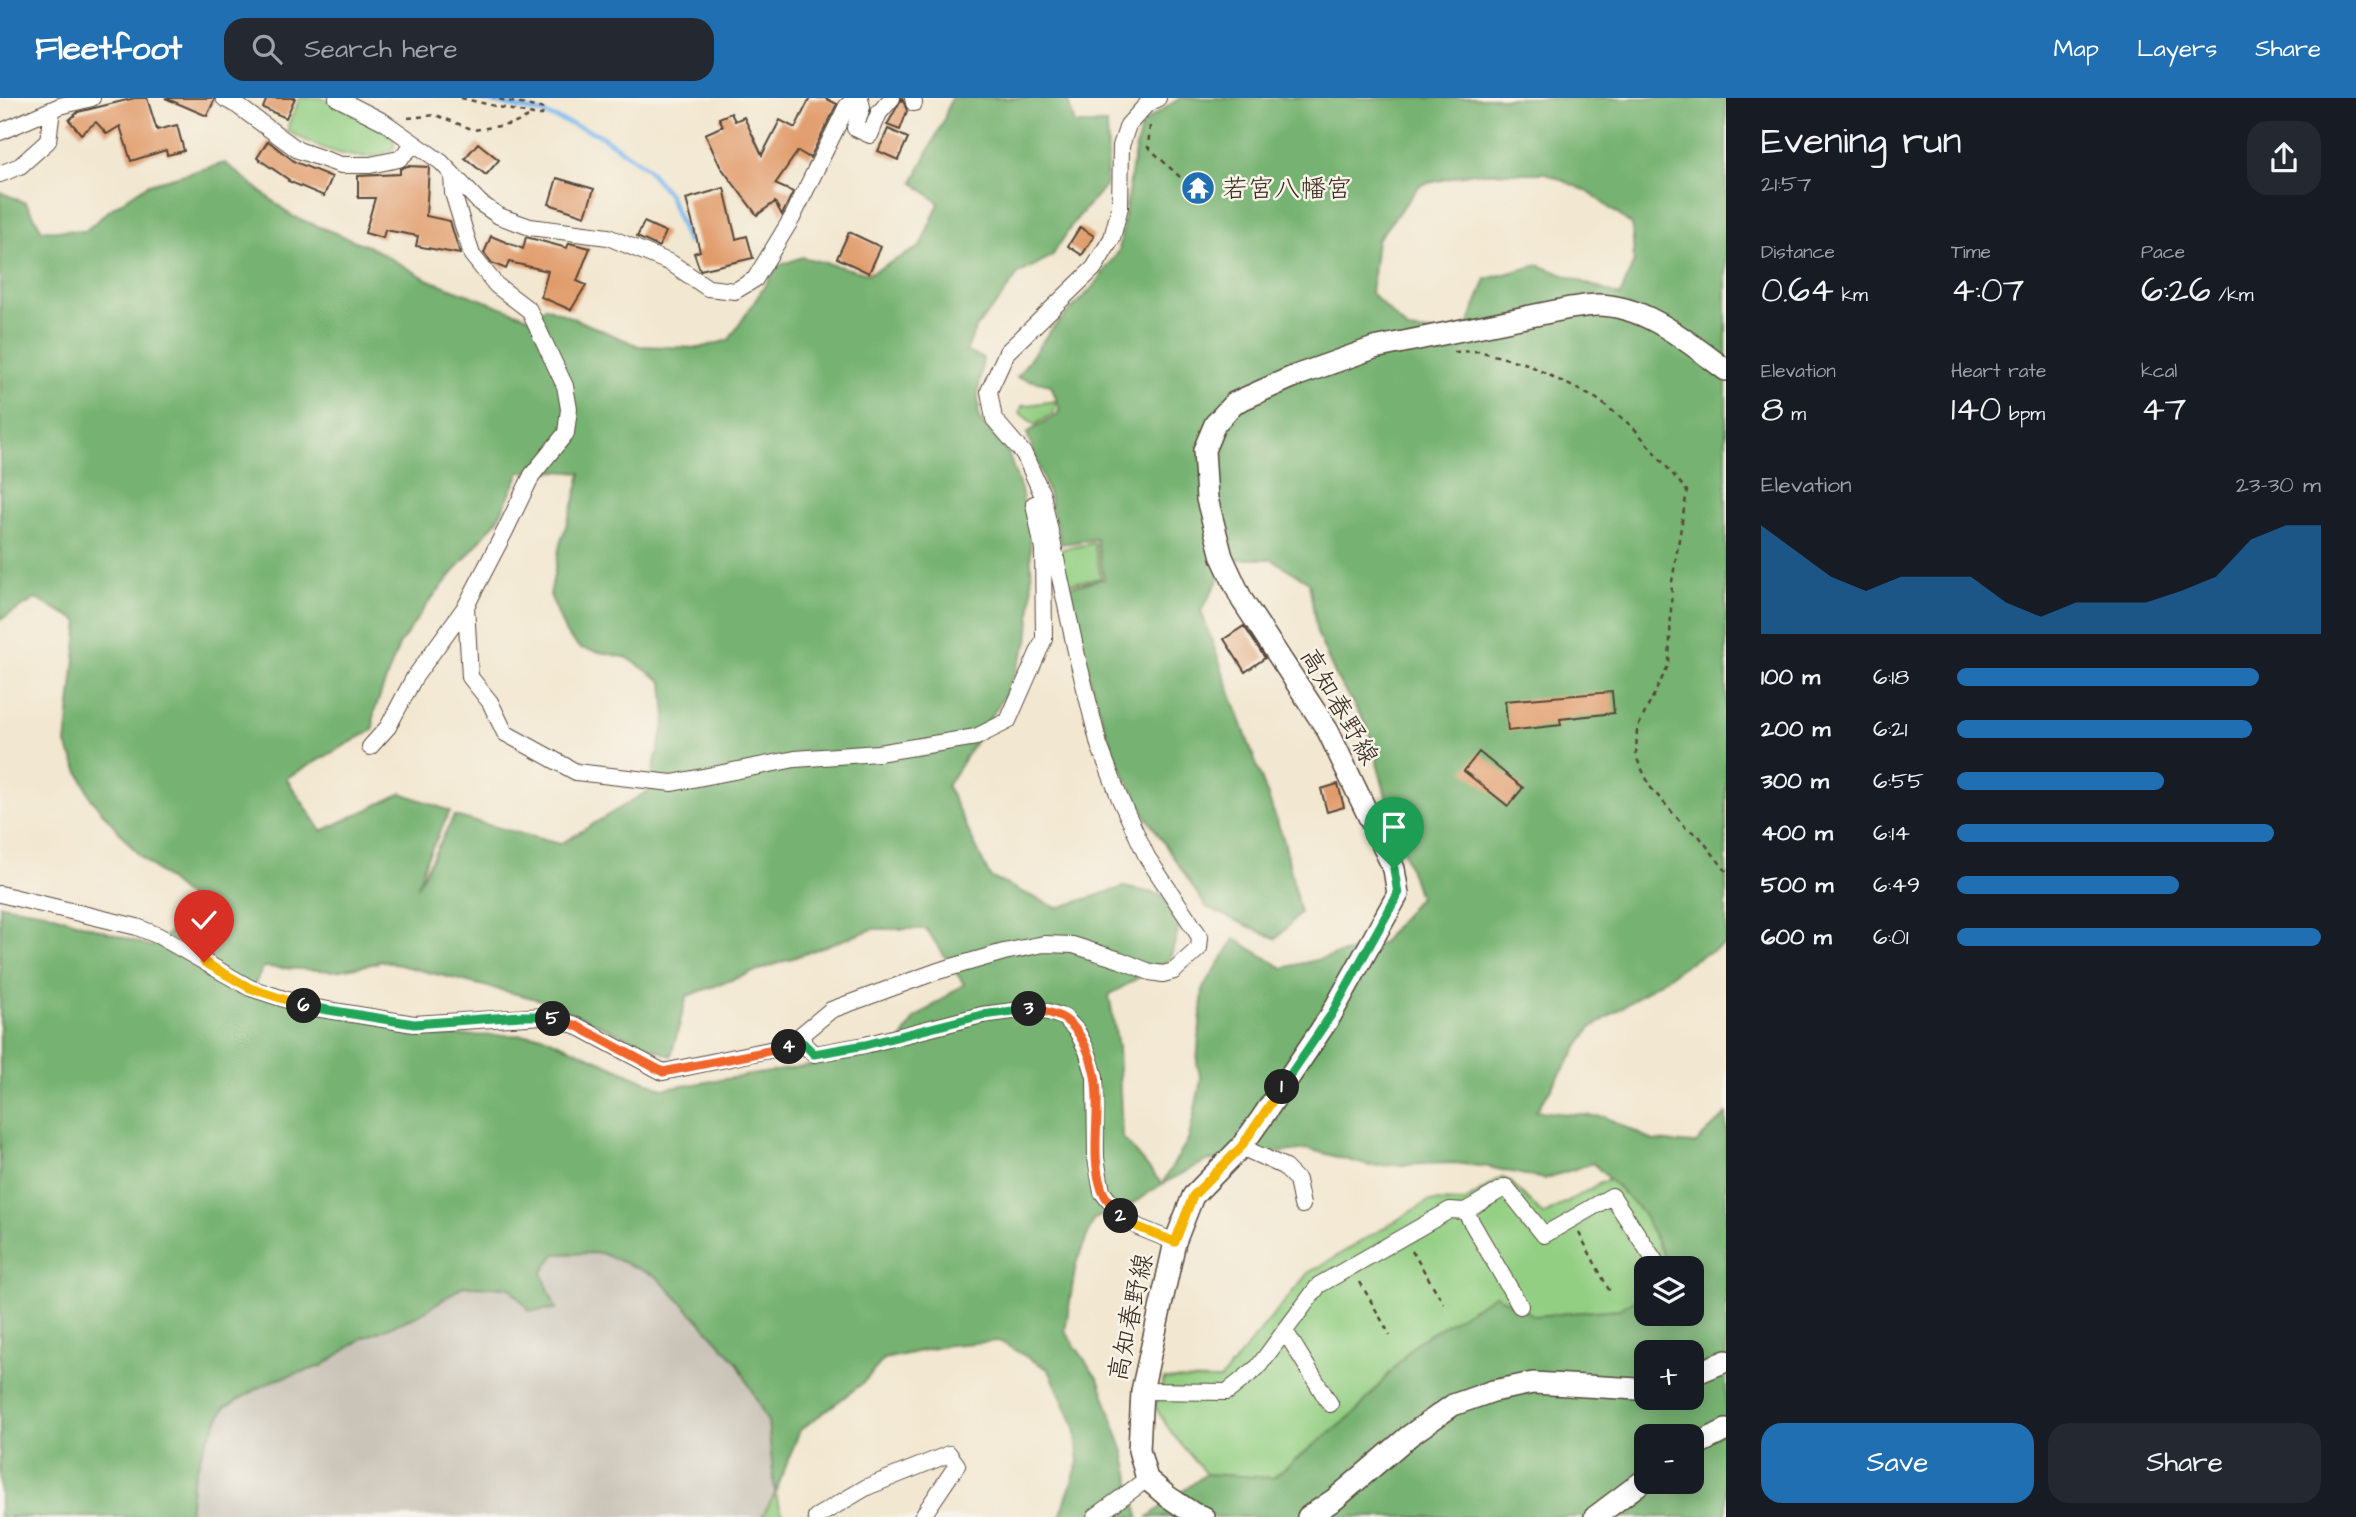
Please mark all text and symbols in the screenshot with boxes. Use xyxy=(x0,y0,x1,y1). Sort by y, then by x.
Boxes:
search box xyxy=(224,18,714,81)
text: Fleetfoot xyxy=(35,26,182,72)
icon: search xyxy=(248,30,286,68)
text: Search here xyxy=(304,31,458,67)
text: Map xyxy=(2054,32,2099,66)
text: Layers xyxy=(2137,32,2217,66)
text: Share xyxy=(2255,32,2321,66)
text: Evening run xyxy=(1761,116,1962,168)
button: share xyxy=(2247,121,2321,195)
text: 21:57 xyxy=(1761,168,1811,200)
temple icon: 若宮八幡宮 xyxy=(1179,169,1217,207)
place label: 若宮八幡宮 xyxy=(1222,171,1352,207)
text: Distance xyxy=(1761,239,1835,266)
text: Time xyxy=(1951,239,1991,266)
text: Pace xyxy=(2141,239,2185,266)
text: 0.64 xyxy=(1761,266,1834,315)
text: 4:07 xyxy=(1951,266,2024,315)
text: 6:26 xyxy=(2141,266,2211,315)
text: km xyxy=(1834,282,1868,309)
text: /km xyxy=(2211,282,2253,309)
text: Elevation xyxy=(1761,358,1836,385)
text: Heart rate xyxy=(1951,358,2046,385)
text: kcal xyxy=(2141,358,2177,385)
text: 8 xyxy=(1761,385,1784,434)
text: 140 xyxy=(1951,385,2001,434)
text: 47 xyxy=(2141,385,2186,434)
text: m xyxy=(1784,401,1806,428)
text: bpm xyxy=(2001,401,2045,428)
text: Elevation xyxy=(1761,469,1852,501)
text: 23–30 m xyxy=(2236,469,2321,501)
street label: 高知春野線 xyxy=(1291,641,1387,772)
text: 100 m xyxy=(1761,661,1820,693)
text: 6:18 xyxy=(1873,661,1909,693)
text: 200 m xyxy=(1761,713,1830,745)
text: 6:21 xyxy=(1873,713,1907,745)
text: 300 m xyxy=(1761,765,1829,797)
text: 6:55 xyxy=(1873,765,1924,797)
pin xyxy=(1364,797,1424,869)
icon: arrive xyxy=(1375,808,1413,846)
text: 400 m xyxy=(1761,817,1833,849)
text: 6:14 xyxy=(1873,817,1910,849)
text: 500 m xyxy=(1761,869,1833,901)
text: 6:49 xyxy=(1873,869,1920,901)
pin xyxy=(174,890,234,962)
icon: check xyxy=(185,901,223,939)
text: 600 m xyxy=(1761,921,1832,953)
text: 6:01 xyxy=(1873,921,1909,953)
pin: 6 xyxy=(286,988,322,1024)
text: 6 xyxy=(298,992,309,1019)
pin: 3 xyxy=(1012,992,1046,1026)
text: 3 xyxy=(1024,995,1033,1022)
pin: 5 xyxy=(536,1002,570,1037)
text: 5 xyxy=(546,1005,559,1032)
pin: 4 xyxy=(772,1030,806,1065)
text: 4 xyxy=(782,1033,795,1060)
pin: 1 xyxy=(1264,1070,1300,1104)
text: 1 xyxy=(1280,1073,1283,1100)
pin: 2 xyxy=(1104,1198,1138,1234)
text: 2 xyxy=(1115,1202,1126,1229)
street label: 高知春野線 xyxy=(1100,1250,1162,1385)
map controls xyxy=(1634,1256,1704,1494)
button: layers xyxy=(1634,1256,1704,1326)
button: + xyxy=(1634,1340,1704,1410)
button: Save xyxy=(1761,1423,2034,1503)
button: Share xyxy=(2048,1423,2321,1503)
button: − xyxy=(1634,1424,1704,1494)

